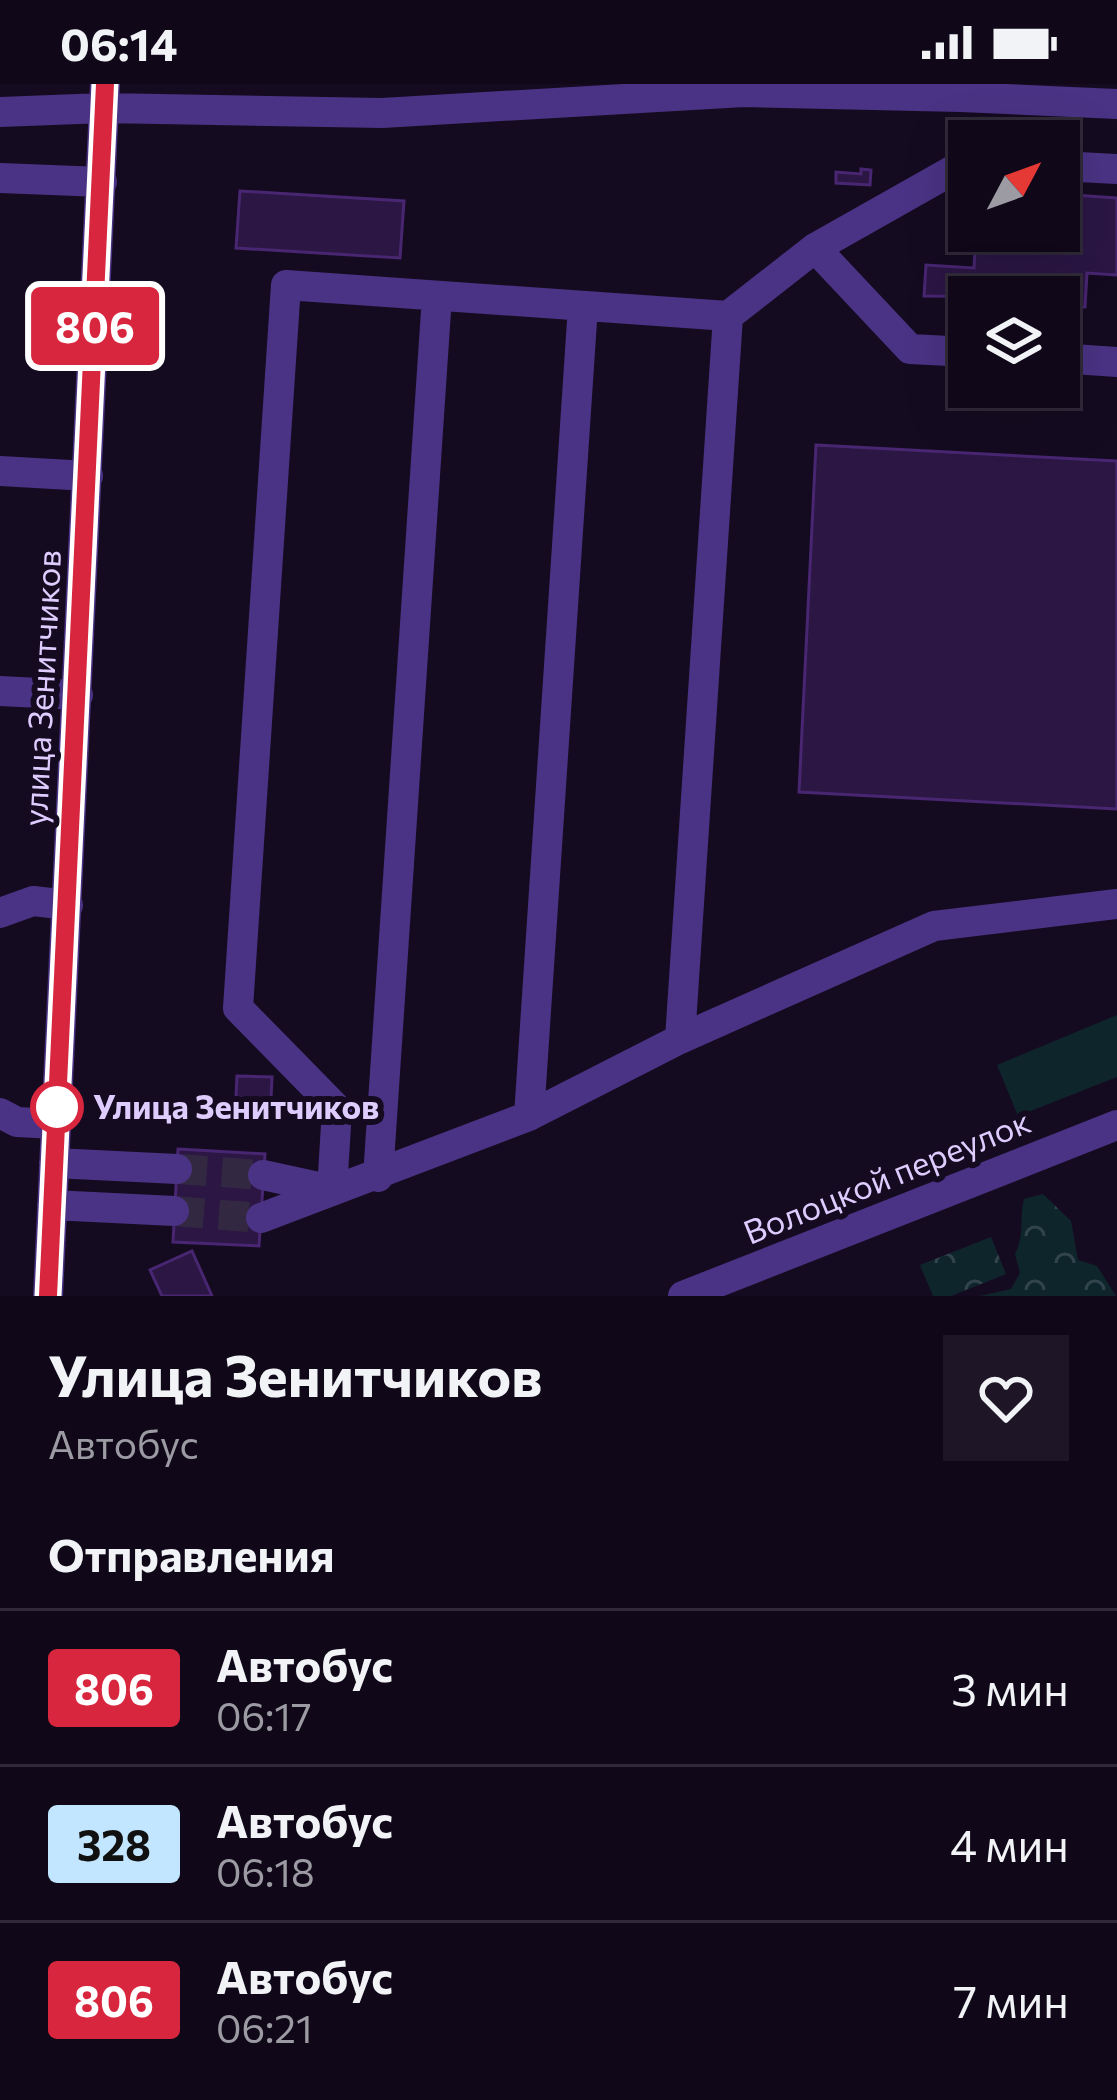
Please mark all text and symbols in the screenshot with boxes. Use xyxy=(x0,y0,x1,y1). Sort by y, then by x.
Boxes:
text: 06:14 xyxy=(60,15,178,70)
north arrow xyxy=(948,120,1080,252)
map controls xyxy=(948,120,1080,408)
button: layers xyxy=(948,276,1080,408)
line badge: 806 xyxy=(26,287,164,365)
text: 806 xyxy=(55,300,135,352)
street label: улица Зенитчиков xyxy=(13,549,68,827)
marker: Улица Зенитчиков xyxy=(32,1082,82,1132)
place label: Улица Зенитчиков xyxy=(93,1085,379,1126)
street label: Волоцкой переулок xyxy=(737,1099,1036,1252)
button: heart xyxy=(943,1335,1069,1461)
text: Улица Зенитчиков xyxy=(48,1339,543,1409)
text: Автобус xyxy=(48,1419,199,1467)
text: Отправления xyxy=(48,1526,335,1581)
text: Автобус xyxy=(216,1636,393,1691)
text: 3 мин xyxy=(951,1660,1069,1715)
text: 806 xyxy=(74,1662,154,1714)
text: 06:17 xyxy=(216,1691,312,1739)
text: Автобус xyxy=(216,1792,393,1847)
text: 4 мин xyxy=(950,1816,1069,1871)
text: 328 xyxy=(77,1818,151,1870)
text: 06:18 xyxy=(216,1847,315,1895)
text: Автобус xyxy=(216,1948,393,2003)
text: 7 мин xyxy=(953,1972,1069,2027)
text: 806 xyxy=(74,1974,154,2026)
text: 06:21 xyxy=(216,2003,313,2051)

